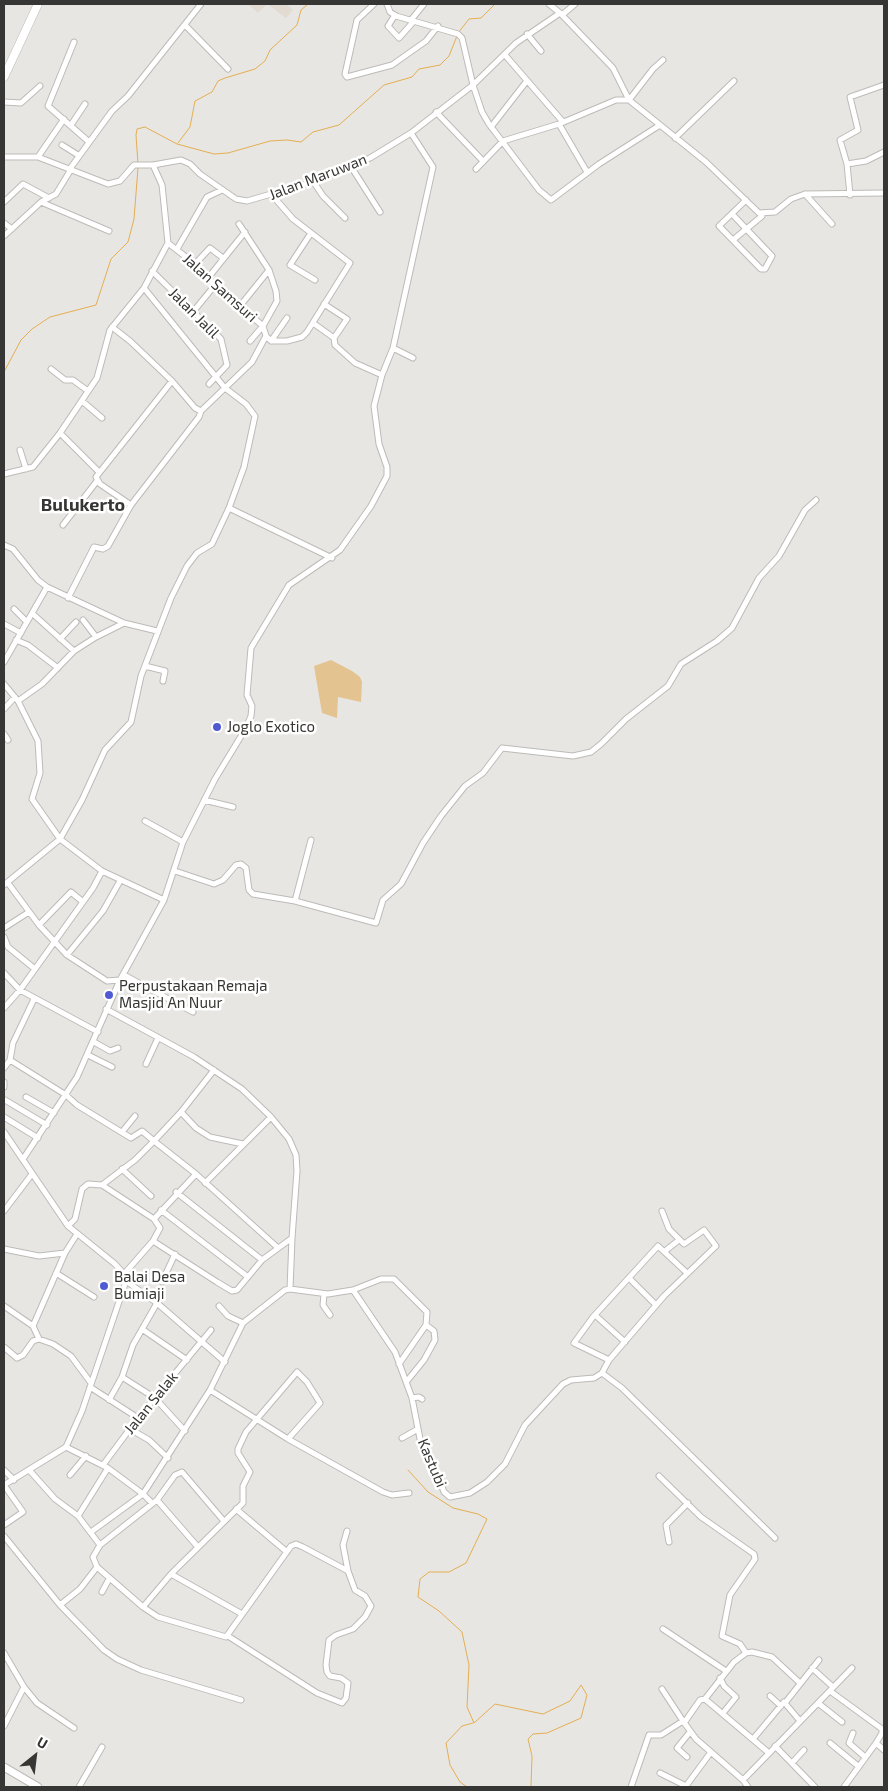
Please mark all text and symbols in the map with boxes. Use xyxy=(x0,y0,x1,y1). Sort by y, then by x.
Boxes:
street label: Jalan Maruwan xyxy=(267,150,369,204)
street label: Jalan Samsuri xyxy=(179,250,261,326)
street label: Jalan Jalil xyxy=(165,284,223,342)
district label: Bulukerto xyxy=(41,494,125,516)
place label: Joglo Exotico xyxy=(227,718,315,736)
marker: Joglo Exotico xyxy=(211,721,223,733)
place label: Perpustakaan Remaja Masjid An Nuur xyxy=(119,977,267,1012)
marker: Perpustakaan Remaja Masjid An Nuur xyxy=(103,989,115,1001)
place label: Balai Desa Bumiaji xyxy=(114,1268,185,1303)
marker: Balai Desa Bumiaji xyxy=(98,1280,110,1292)
street label: Jalan Salak xyxy=(120,1368,182,1438)
street label: Kastubi xyxy=(414,1436,450,1490)
north arrow xyxy=(10,1731,60,1781)
text: U xyxy=(34,1733,51,1752)

